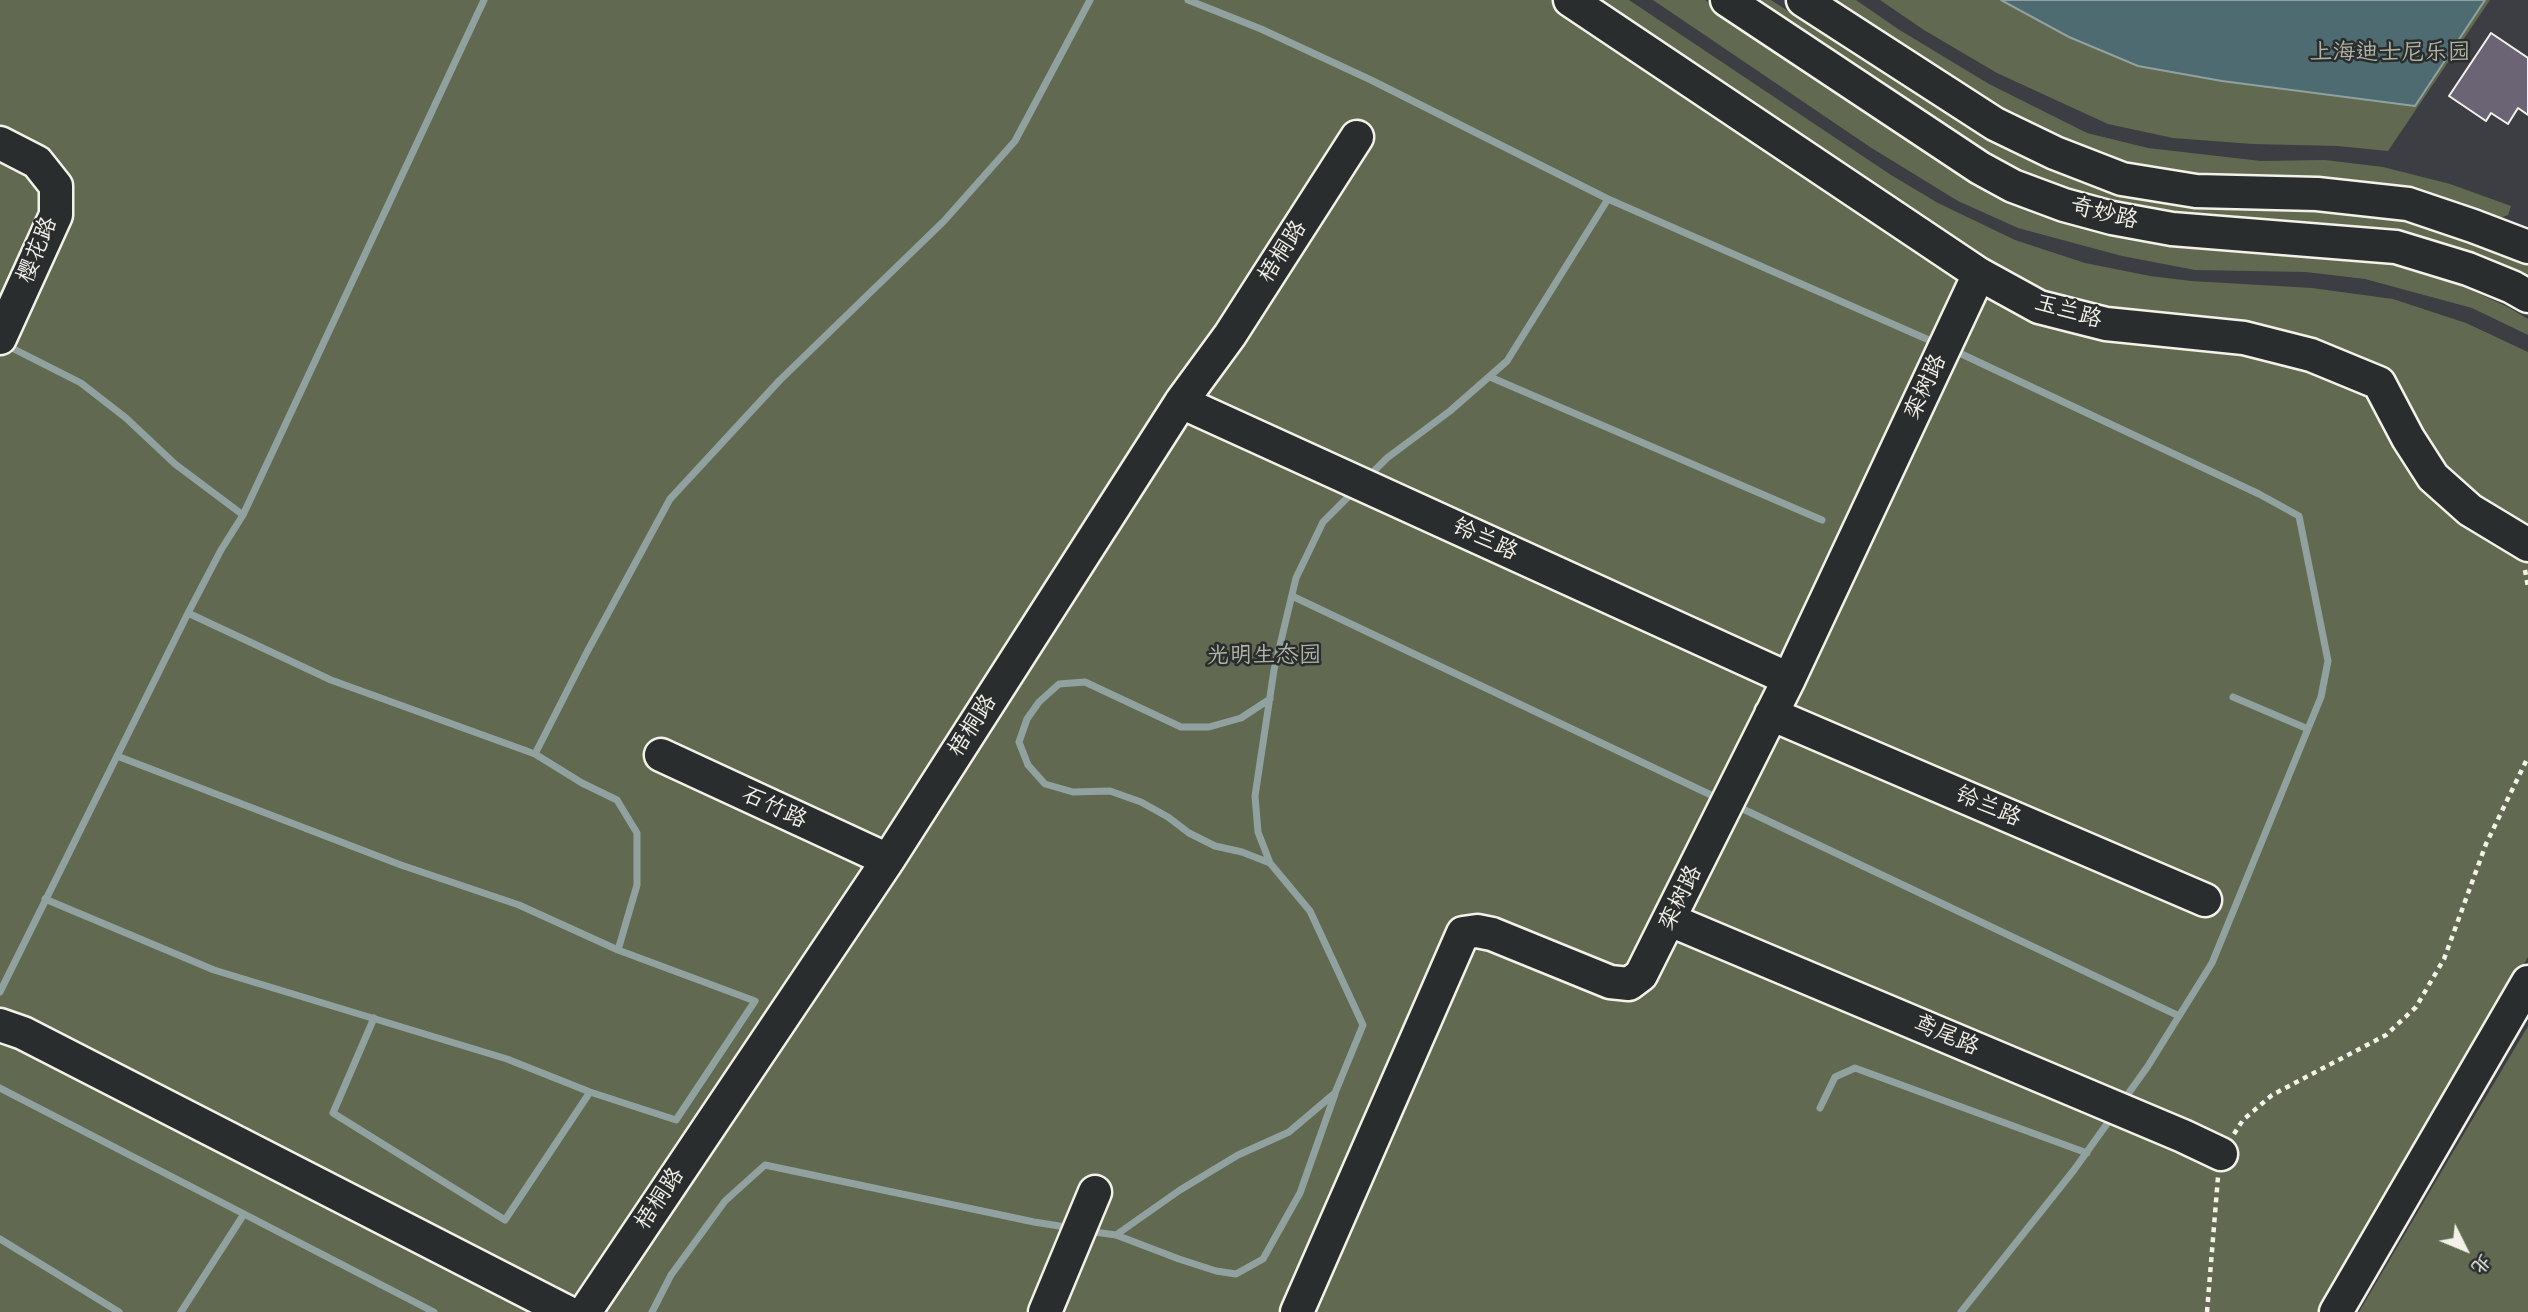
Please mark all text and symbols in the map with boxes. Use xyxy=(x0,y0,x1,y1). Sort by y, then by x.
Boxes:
park label: 上海迪士尼乐园 xyxy=(2310,39,2470,67)
street label: 奇妙路 xyxy=(2067,192,2141,236)
street label: 樱花路 xyxy=(12,213,64,287)
street label: 梧桐路 xyxy=(1253,216,1313,288)
street label: 玉兰路 xyxy=(2031,289,2105,335)
street label: 栾树路 xyxy=(1899,350,1953,424)
street label: 铃兰路 xyxy=(1448,513,1522,567)
park label: 光明生态园 xyxy=(1207,642,1321,670)
street label: 梧桐路 xyxy=(943,690,1003,762)
street label: 石竹路 xyxy=(737,781,811,835)
street label: 铃兰路 xyxy=(1951,781,2025,833)
street label: 栾树路 xyxy=(1653,861,1709,935)
street label: 鸢尾路 xyxy=(1909,1010,1983,1062)
street label: 梧桐路 xyxy=(629,1163,691,1235)
north arrow xyxy=(2430,1214,2500,1284)
text: 北 xyxy=(2466,1249,2496,1278)

